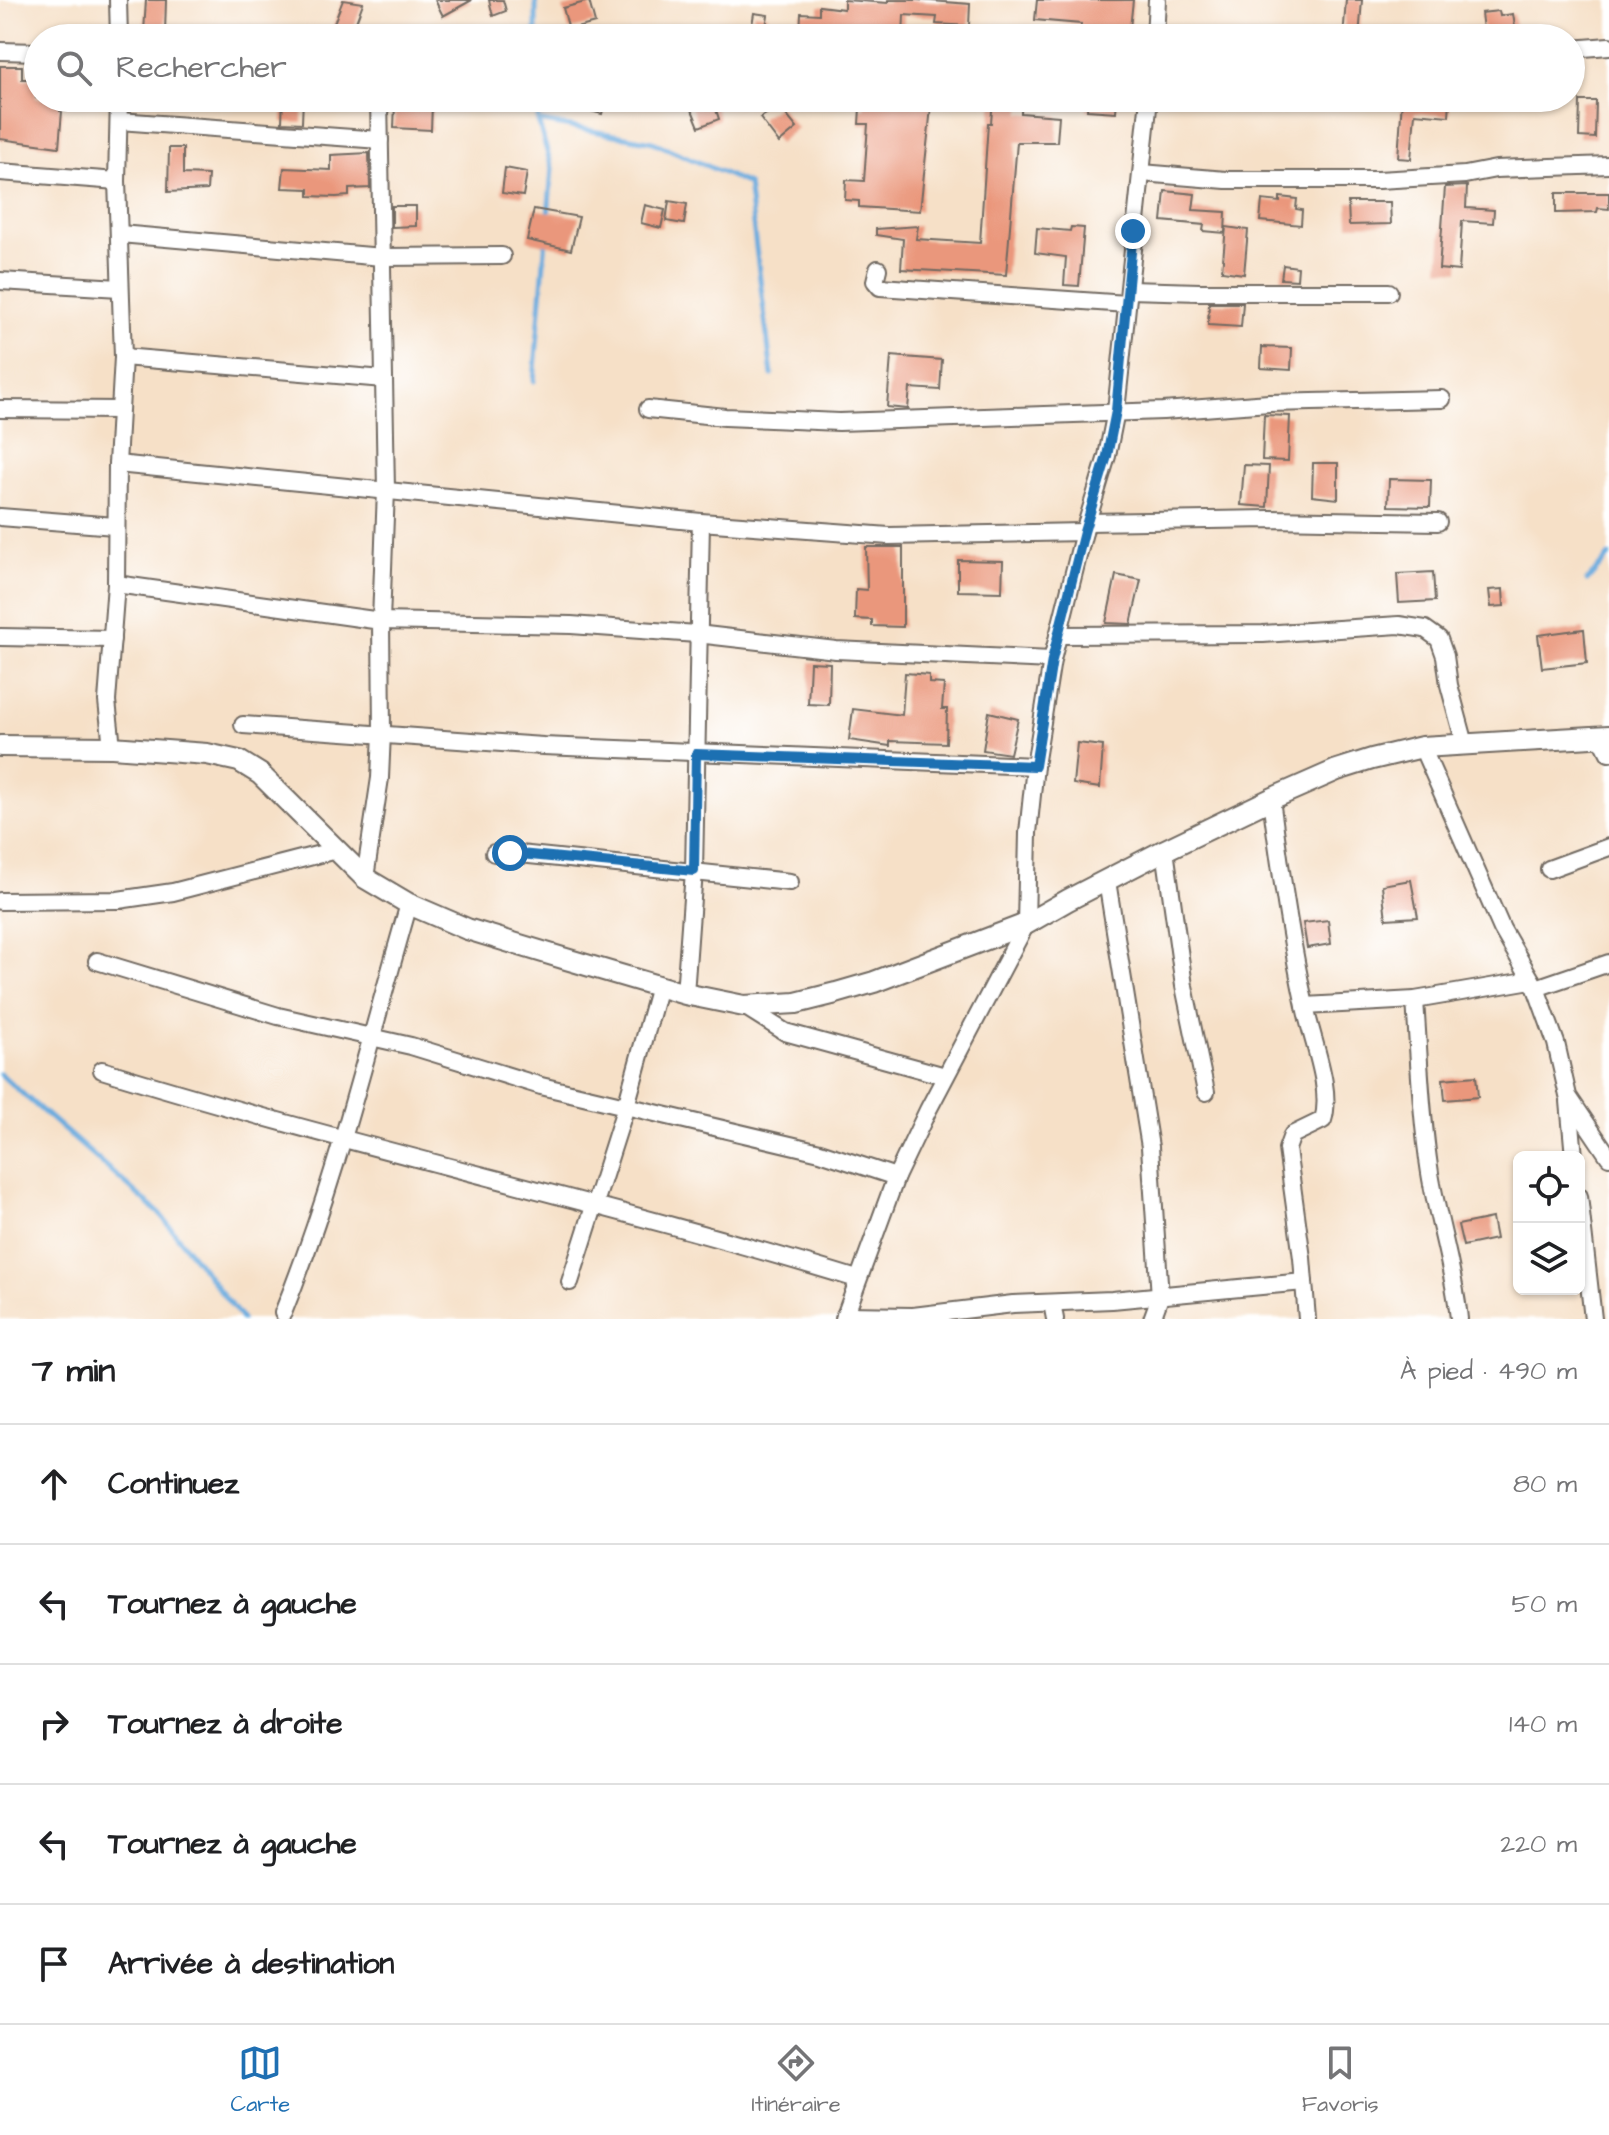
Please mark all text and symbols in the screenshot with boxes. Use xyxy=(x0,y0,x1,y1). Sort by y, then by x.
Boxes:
search box xyxy=(24,24,1585,112)
icon: search xyxy=(52,46,96,90)
text: Rechercher xyxy=(116,47,287,89)
route end xyxy=(1115,213,1151,249)
route start xyxy=(492,835,528,871)
map controls xyxy=(1513,1151,1585,1295)
button: locate xyxy=(1513,1151,1585,1223)
button: layers xyxy=(1513,1223,1585,1295)
text: 7 min xyxy=(32,1347,115,1395)
text: À pied · 490 m xyxy=(1400,1353,1577,1389)
icon: ahead xyxy=(32,1462,76,1506)
text: Continuez xyxy=(108,1463,239,1505)
text: 80 m xyxy=(1513,1466,1577,1502)
icon: left xyxy=(32,1582,76,1626)
text: Tournez à gauche xyxy=(108,1583,357,1625)
text: 50 m xyxy=(1512,1586,1577,1622)
icon: right xyxy=(32,1702,76,1746)
text: Tournez à droite xyxy=(108,1703,342,1745)
text: 140 m xyxy=(1509,1706,1577,1742)
icon: left xyxy=(32,1822,76,1866)
text: Tournez à gauche xyxy=(108,1823,357,1865)
text: 220 m xyxy=(1500,1826,1577,1862)
icon: arrive xyxy=(32,1942,76,1986)
text: Arrivée à destination xyxy=(108,1943,394,1985)
tab: Carte xyxy=(231,2041,290,2120)
tab: Itinéraire xyxy=(751,2041,841,2120)
tab: Favoris xyxy=(1302,2041,1378,2120)

